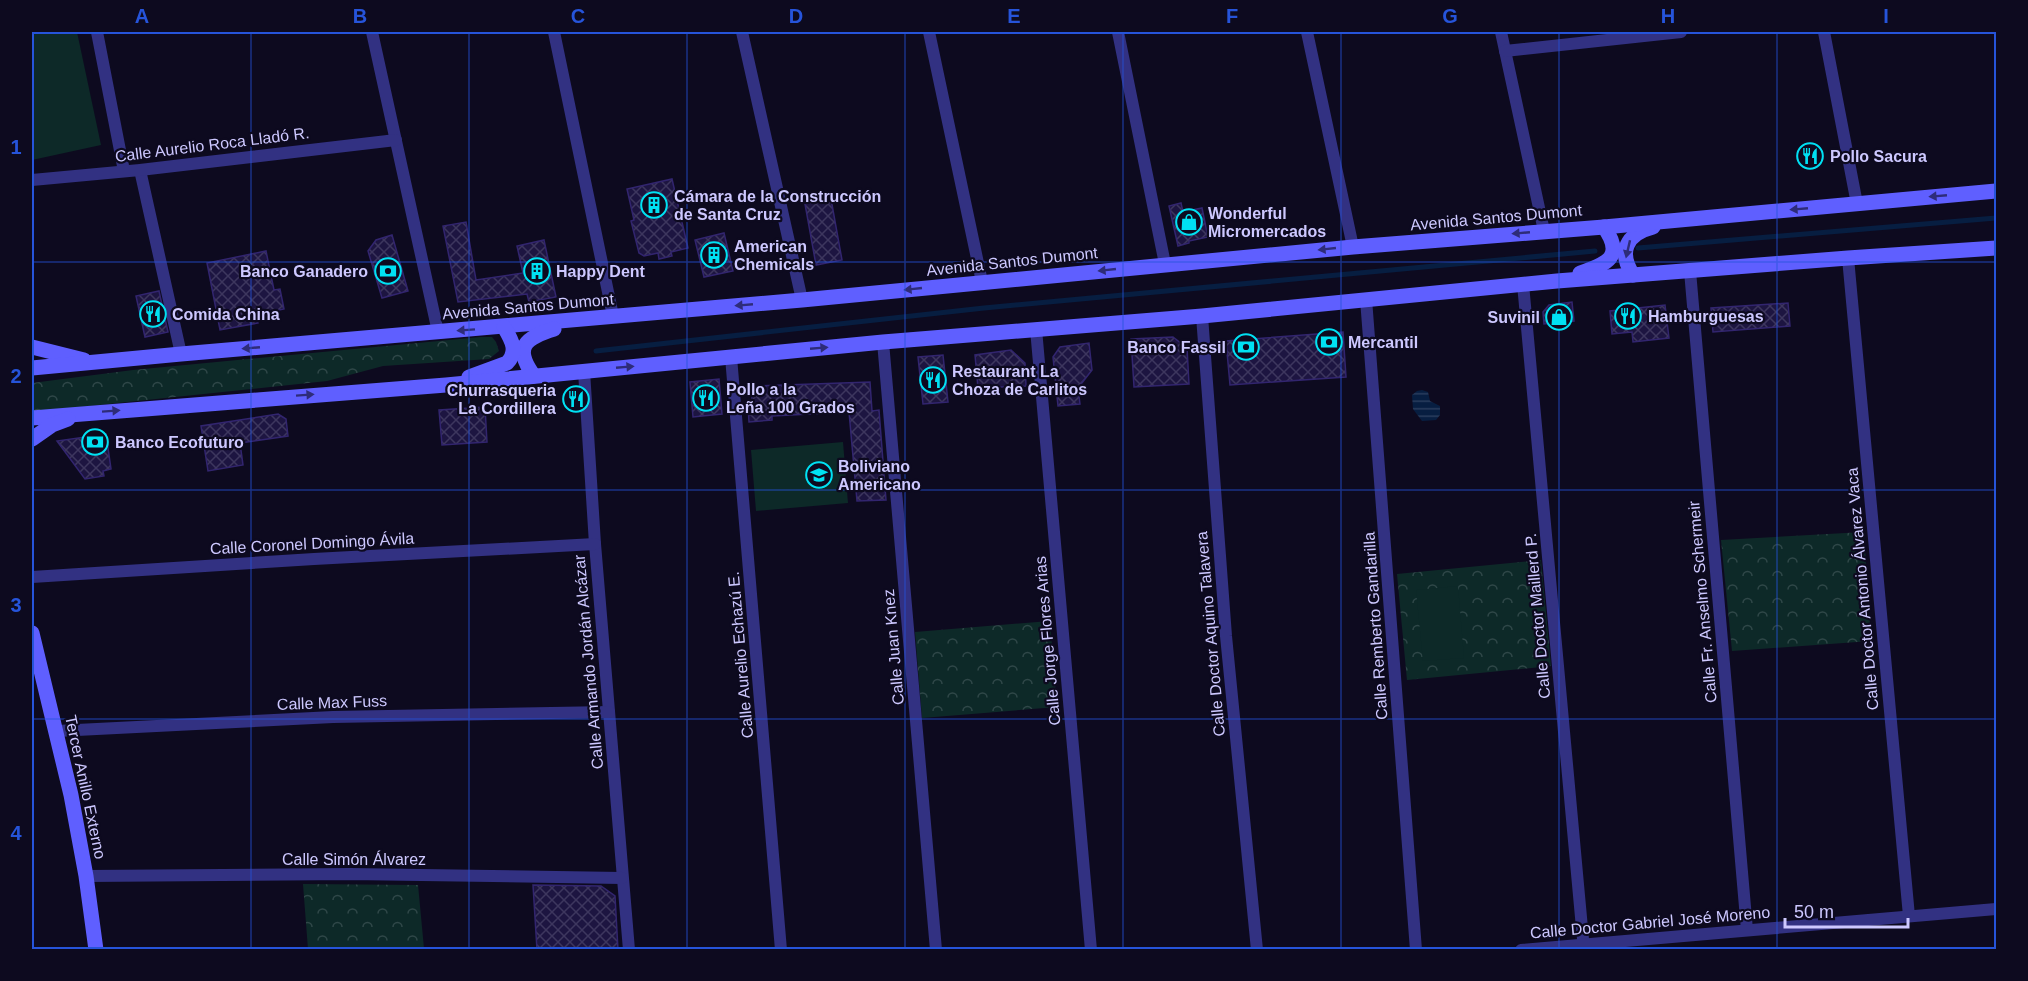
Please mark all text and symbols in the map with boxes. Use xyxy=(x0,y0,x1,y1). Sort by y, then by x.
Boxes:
text: A xyxy=(135,5,149,27)
text: B xyxy=(353,5,367,27)
text: C xyxy=(571,5,585,27)
text: D xyxy=(789,5,803,27)
text: E xyxy=(1007,5,1021,27)
text: F xyxy=(1226,5,1238,27)
text: G xyxy=(1442,5,1458,27)
text: H xyxy=(1661,5,1675,27)
text: I xyxy=(1883,5,1889,27)
street label: Calle Aurelio Roca Lladó R. xyxy=(114,124,310,165)
text: 1 xyxy=(10,136,22,158)
restaurant icon: Pollo Sacura xyxy=(1795,141,1825,171)
place label: Pollo Sacura xyxy=(1830,148,1927,165)
place label: Cámara de la Construcción de Santa Cruz xyxy=(674,188,881,223)
building icon: Cámara de la Construcción de Santa Cruz xyxy=(639,190,669,220)
one-way arrow xyxy=(1929,191,1948,201)
street label: Avenida Santos Dumont xyxy=(1409,201,1583,233)
one-way arrow xyxy=(1790,204,1809,214)
place label: Wonderful Micromercados xyxy=(1208,205,1326,240)
shop icon: Wonderful Micromercados xyxy=(1174,207,1204,237)
one-way arrow xyxy=(1512,228,1531,238)
place label: American Chemicals xyxy=(734,238,814,273)
building icon: American Chemicals xyxy=(699,240,729,270)
one-way arrow xyxy=(1623,240,1632,259)
street label: Avenida Santos Dumont xyxy=(926,244,1099,279)
one-way arrow xyxy=(1317,244,1336,254)
bank icon: Banco Ganadero xyxy=(373,256,403,286)
building icon: Happy Dent xyxy=(522,256,552,286)
place label: Banco Ganadero xyxy=(240,263,368,280)
place label: Happy Dent xyxy=(556,263,646,280)
one-way arrow xyxy=(1097,265,1116,275)
one-way arrow xyxy=(903,284,922,294)
street label: Avenida Santos Dumont xyxy=(441,290,615,322)
restaurant icon: Comida China xyxy=(138,299,168,329)
one-way arrow xyxy=(735,300,754,310)
restaurant icon: Hamburguesas xyxy=(1613,301,1643,331)
shop icon: Suvinil xyxy=(1544,302,1574,332)
place label: Comida China xyxy=(172,306,280,323)
place label: Hamburguesas xyxy=(1648,308,1764,325)
place label: Suvinil xyxy=(1488,309,1540,326)
one-way arrow xyxy=(457,325,476,334)
bank icon: Mercantil xyxy=(1314,327,1344,357)
bank icon: Banco Fassil xyxy=(1231,332,1261,362)
place label: Mercantil xyxy=(1348,334,1418,351)
place label: Banco Fassil xyxy=(1127,339,1226,356)
one-way arrow xyxy=(241,343,260,352)
one-way arrow xyxy=(809,343,828,353)
one-way arrow xyxy=(615,362,634,372)
place label: Restaurant La Choza de Carlitos xyxy=(952,363,1087,398)
text: 2 xyxy=(10,365,22,387)
restaurant icon: Restaurant La Choza de Carlitos xyxy=(918,365,948,395)
place label: Pollo a la Leña 100 Grados xyxy=(726,381,855,416)
place label: Churrasqueria La Cordillera xyxy=(447,382,556,417)
restaurant icon: Pollo a la Leña 100 Grados xyxy=(691,383,721,413)
restaurant icon: Churrasqueria La Cordillera xyxy=(561,384,591,414)
one-way arrow xyxy=(296,390,315,400)
one-way arrow xyxy=(101,406,120,416)
bank icon: Banco Ecofuturo xyxy=(80,427,110,457)
place label: Banco Ecofuturo xyxy=(115,434,244,451)
place label: Boliviano Americano xyxy=(838,458,921,493)
school or university icon: Boliviano Americano xyxy=(804,460,834,490)
street label: Calle Doctor Antonio Álvarez Vaca xyxy=(1842,467,1882,711)
street label: Calle Fr. Anselmo Schermeir xyxy=(1685,500,1720,704)
street label: Calle Coronel Domingo Ávila xyxy=(209,529,415,557)
street label: Calle Doctor Aquino Talavera xyxy=(1193,530,1228,737)
street label: Calle Remberto Gandarilla xyxy=(1360,531,1391,721)
street label: Calle Doctor Maillerd P. xyxy=(1522,533,1553,699)
street label: Calle Armando Jordán Alcázar xyxy=(571,553,606,770)
street label: Calle Jorge Flores Arias xyxy=(1032,556,1063,726)
street label: Calle Aurelio Echazú E. xyxy=(725,571,756,739)
street label: Calle Juan Knez xyxy=(880,588,907,706)
text: 3 xyxy=(10,594,22,616)
street label: Calle Max Fuss xyxy=(277,692,387,713)
street label: Tercer Anillo Externo xyxy=(62,714,109,861)
text: 4 xyxy=(10,822,22,844)
street label: Calle Simón Álvarez xyxy=(282,850,426,868)
scale bar xyxy=(1785,891,1908,929)
text: 50 m xyxy=(1794,902,1834,922)
street label: Calle Doctor Gabriel José Moreno xyxy=(1529,904,1771,941)

